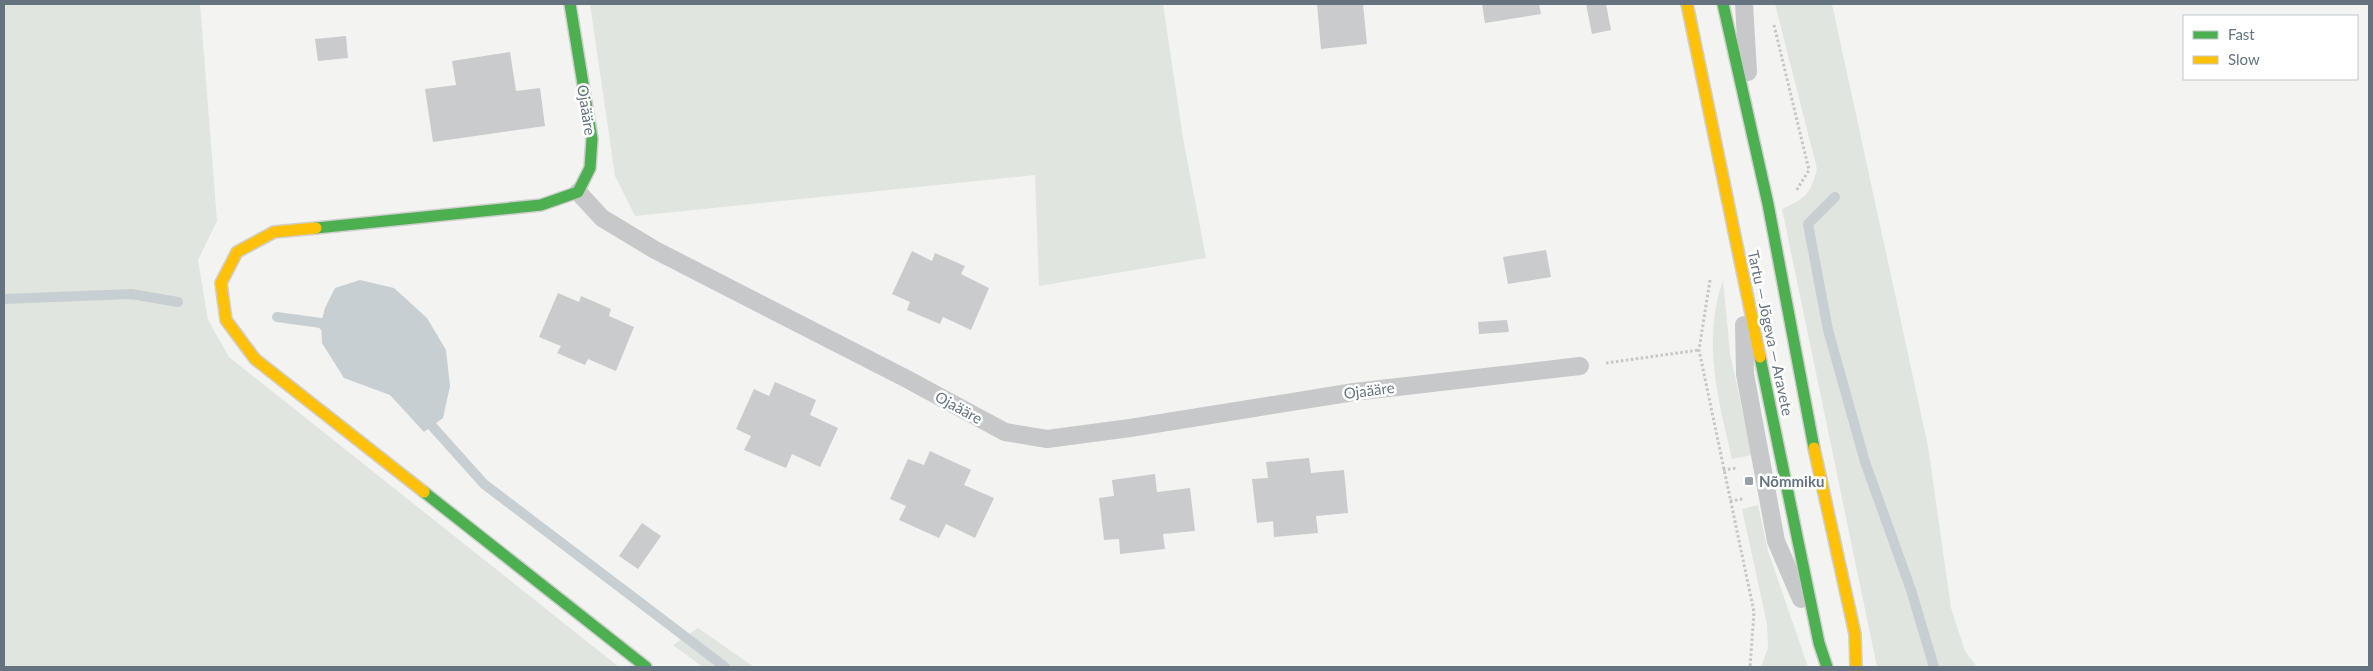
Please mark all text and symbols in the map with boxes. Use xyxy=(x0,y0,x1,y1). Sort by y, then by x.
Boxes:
legend xyxy=(2183,15,2358,80)
text: Fast xyxy=(2228,25,2255,43)
text: Slow xyxy=(2228,50,2260,68)
street label: Ojaääre xyxy=(574,83,600,137)
street label: Tartu — Jõgeva — Aravete xyxy=(1745,249,1797,417)
street label: Ojaääre xyxy=(1343,378,1395,402)
street label: Ojaääre xyxy=(932,387,986,427)
place label: Nõmmiku xyxy=(1759,472,1824,490)
marker: Nõmmiku xyxy=(1743,475,1755,487)

